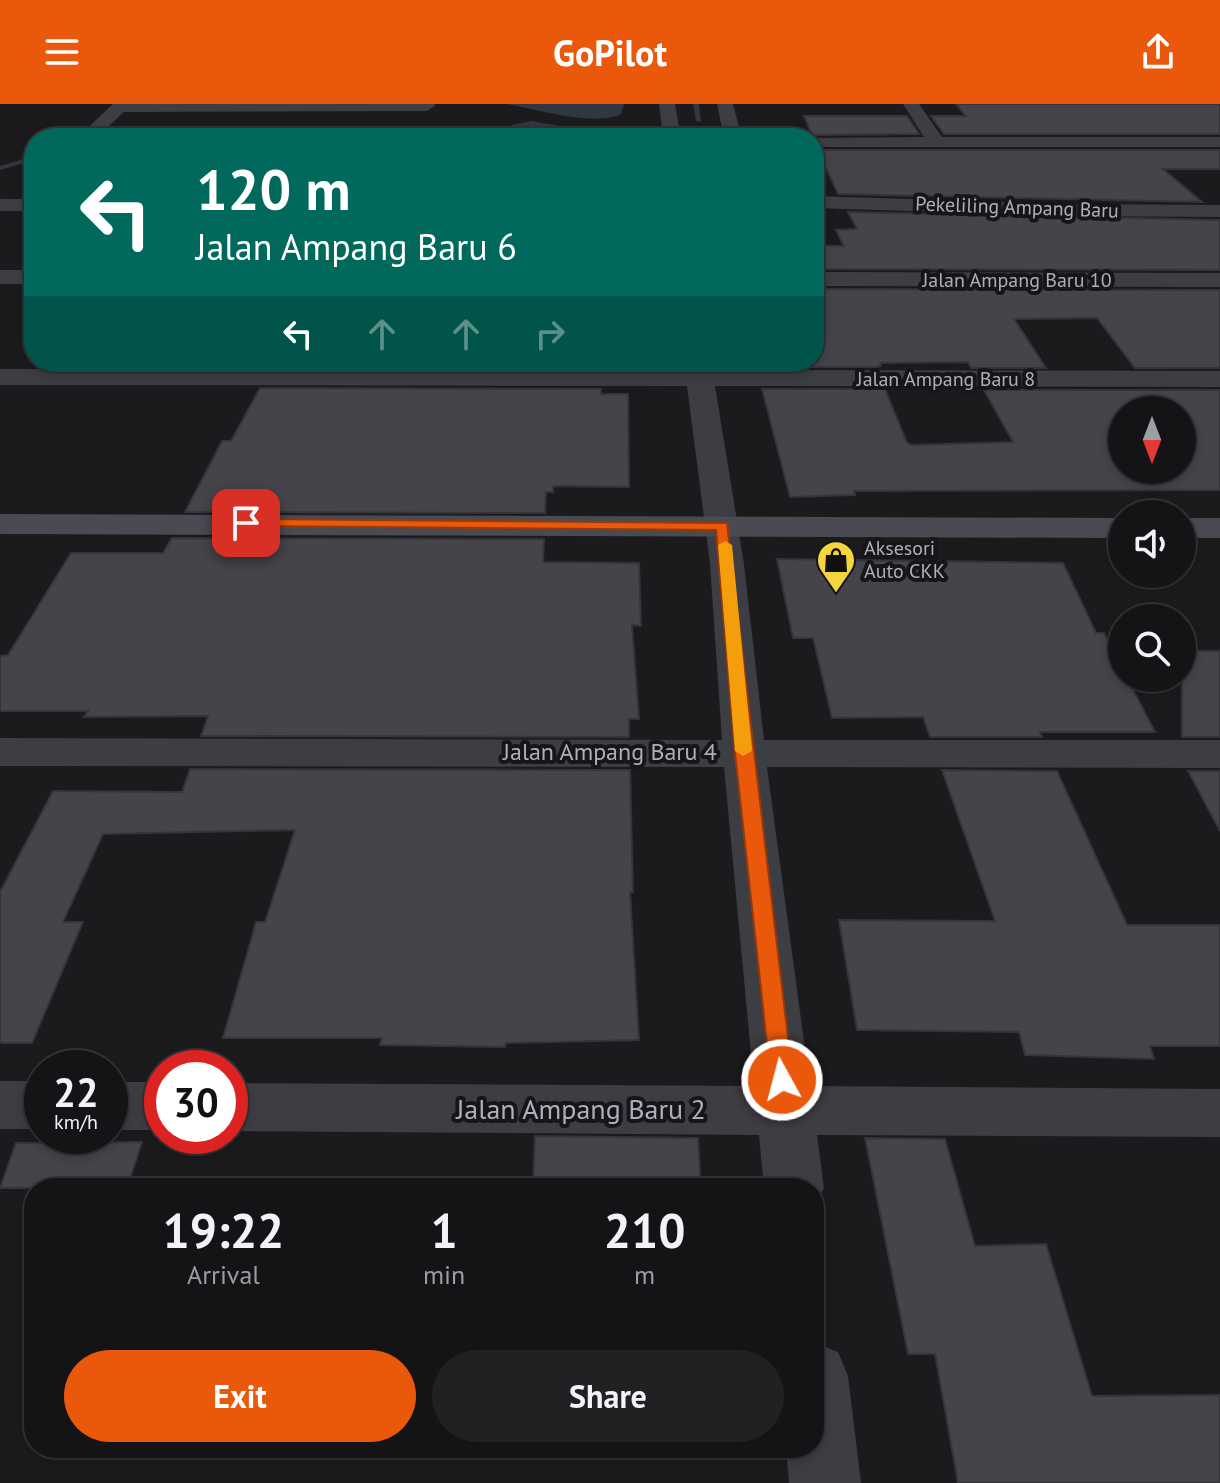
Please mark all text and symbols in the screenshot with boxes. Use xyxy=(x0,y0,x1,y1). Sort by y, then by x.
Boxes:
text: GoPilot xyxy=(553,29,667,76)
icon: menu xyxy=(40,30,84,74)
icon: share xyxy=(1136,30,1180,74)
text: 120 m xyxy=(196,153,351,225)
icon: left xyxy=(64,160,168,264)
street label: Pekeliling Ampang Baru xyxy=(915,190,1119,224)
text: Jalan Ampang Baru 6 xyxy=(196,223,517,270)
street label: Jalan Ampang Baru 10 xyxy=(921,267,1112,293)
icon: left xyxy=(276,312,320,356)
icon: ahead xyxy=(360,312,404,356)
icon: ahead xyxy=(444,312,488,356)
icon: right xyxy=(528,312,572,356)
street label: Jalan Ampang Baru 8 xyxy=(856,366,1035,392)
north arrow xyxy=(1108,396,1196,484)
map controls xyxy=(1108,396,1196,692)
pin xyxy=(212,489,280,557)
button: sound xyxy=(1108,500,1196,588)
icon: arrive xyxy=(224,501,268,545)
place label: Aksesori Auto CKK xyxy=(864,535,945,584)
shop icon: Aksesori Auto CKK xyxy=(815,539,857,594)
button: search xyxy=(1108,604,1196,692)
street label: Jalan Ampang Baru 4 xyxy=(502,736,717,767)
position arrow xyxy=(740,1038,824,1122)
speed limit sign: 30 xyxy=(144,1050,248,1154)
text: 22 xyxy=(53,1066,99,1118)
street label: Jalan Ampang Baru 2 xyxy=(455,1090,706,1127)
text: km/h xyxy=(54,1109,98,1135)
text: 19:22 xyxy=(163,1199,284,1261)
text: 1 xyxy=(430,1199,458,1261)
text: 210 xyxy=(604,1199,685,1261)
text: Arrival xyxy=(187,1258,260,1291)
text: min xyxy=(423,1258,465,1291)
text: m xyxy=(634,1258,655,1291)
button: Exit xyxy=(64,1350,416,1442)
button: Share xyxy=(432,1350,784,1442)

